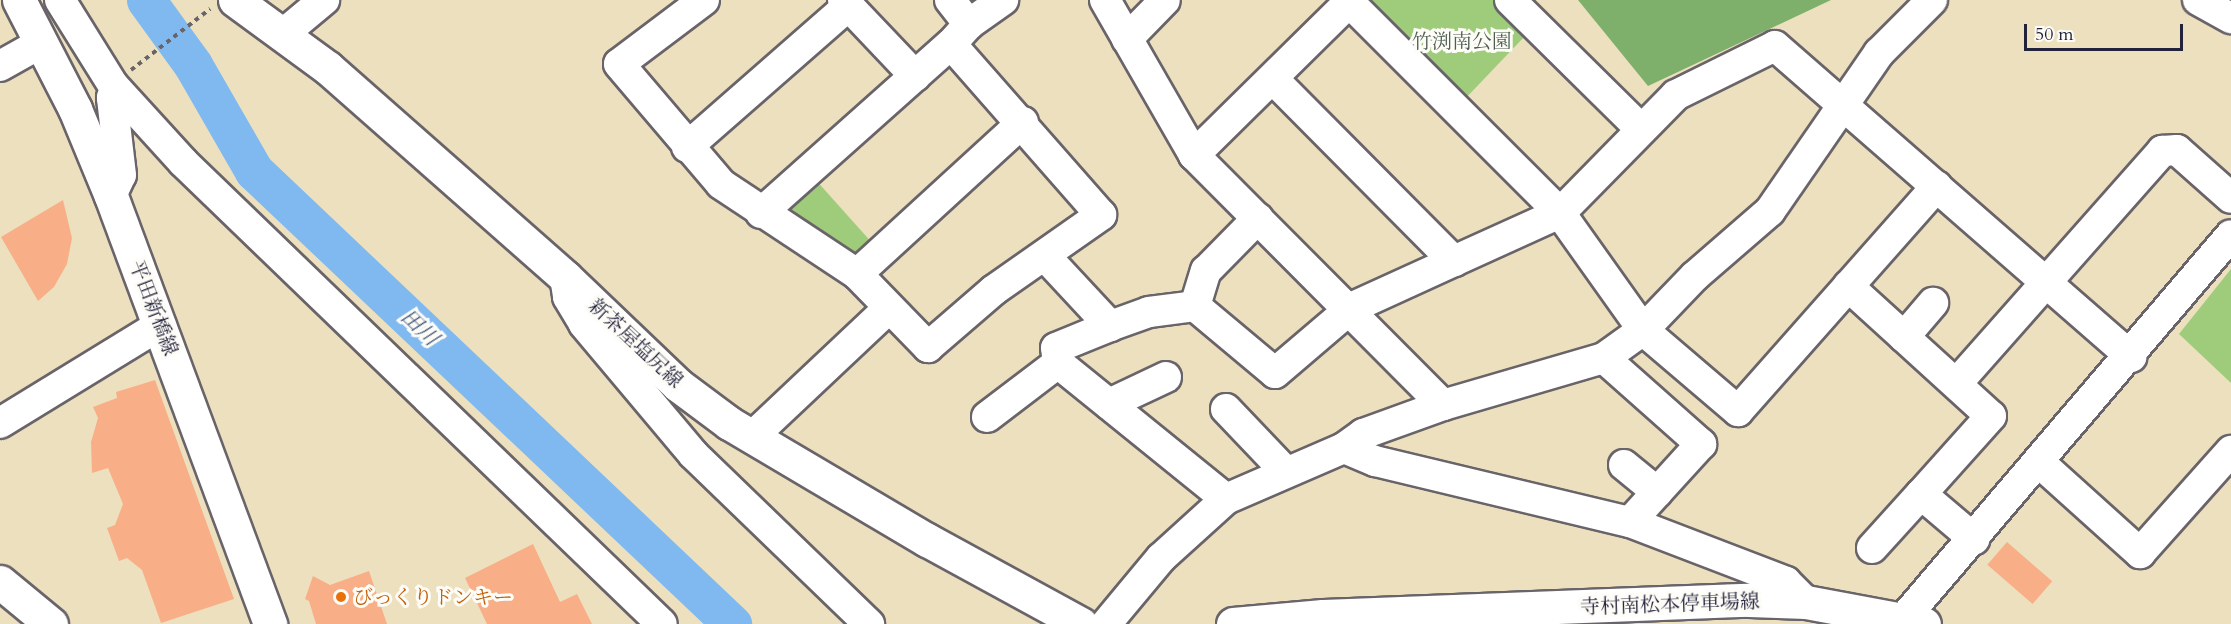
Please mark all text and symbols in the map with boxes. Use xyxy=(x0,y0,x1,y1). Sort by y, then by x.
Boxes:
scale bar xyxy=(2027,12,2186,50)
text: 50 m xyxy=(2035,22,2074,47)
park label: 竹渕南公園 xyxy=(1412,29,1512,53)
street label: 平田新橋線 xyxy=(125,257,183,359)
street label: 新茶屋塩尻線 xyxy=(584,293,688,393)
water label: 田川 xyxy=(395,304,443,352)
place label: びっくりドンキー xyxy=(353,585,513,609)
street label: 寺村南松本停車場線 xyxy=(1580,589,1760,619)
marker: びっくりドンキー xyxy=(334,590,348,604)

